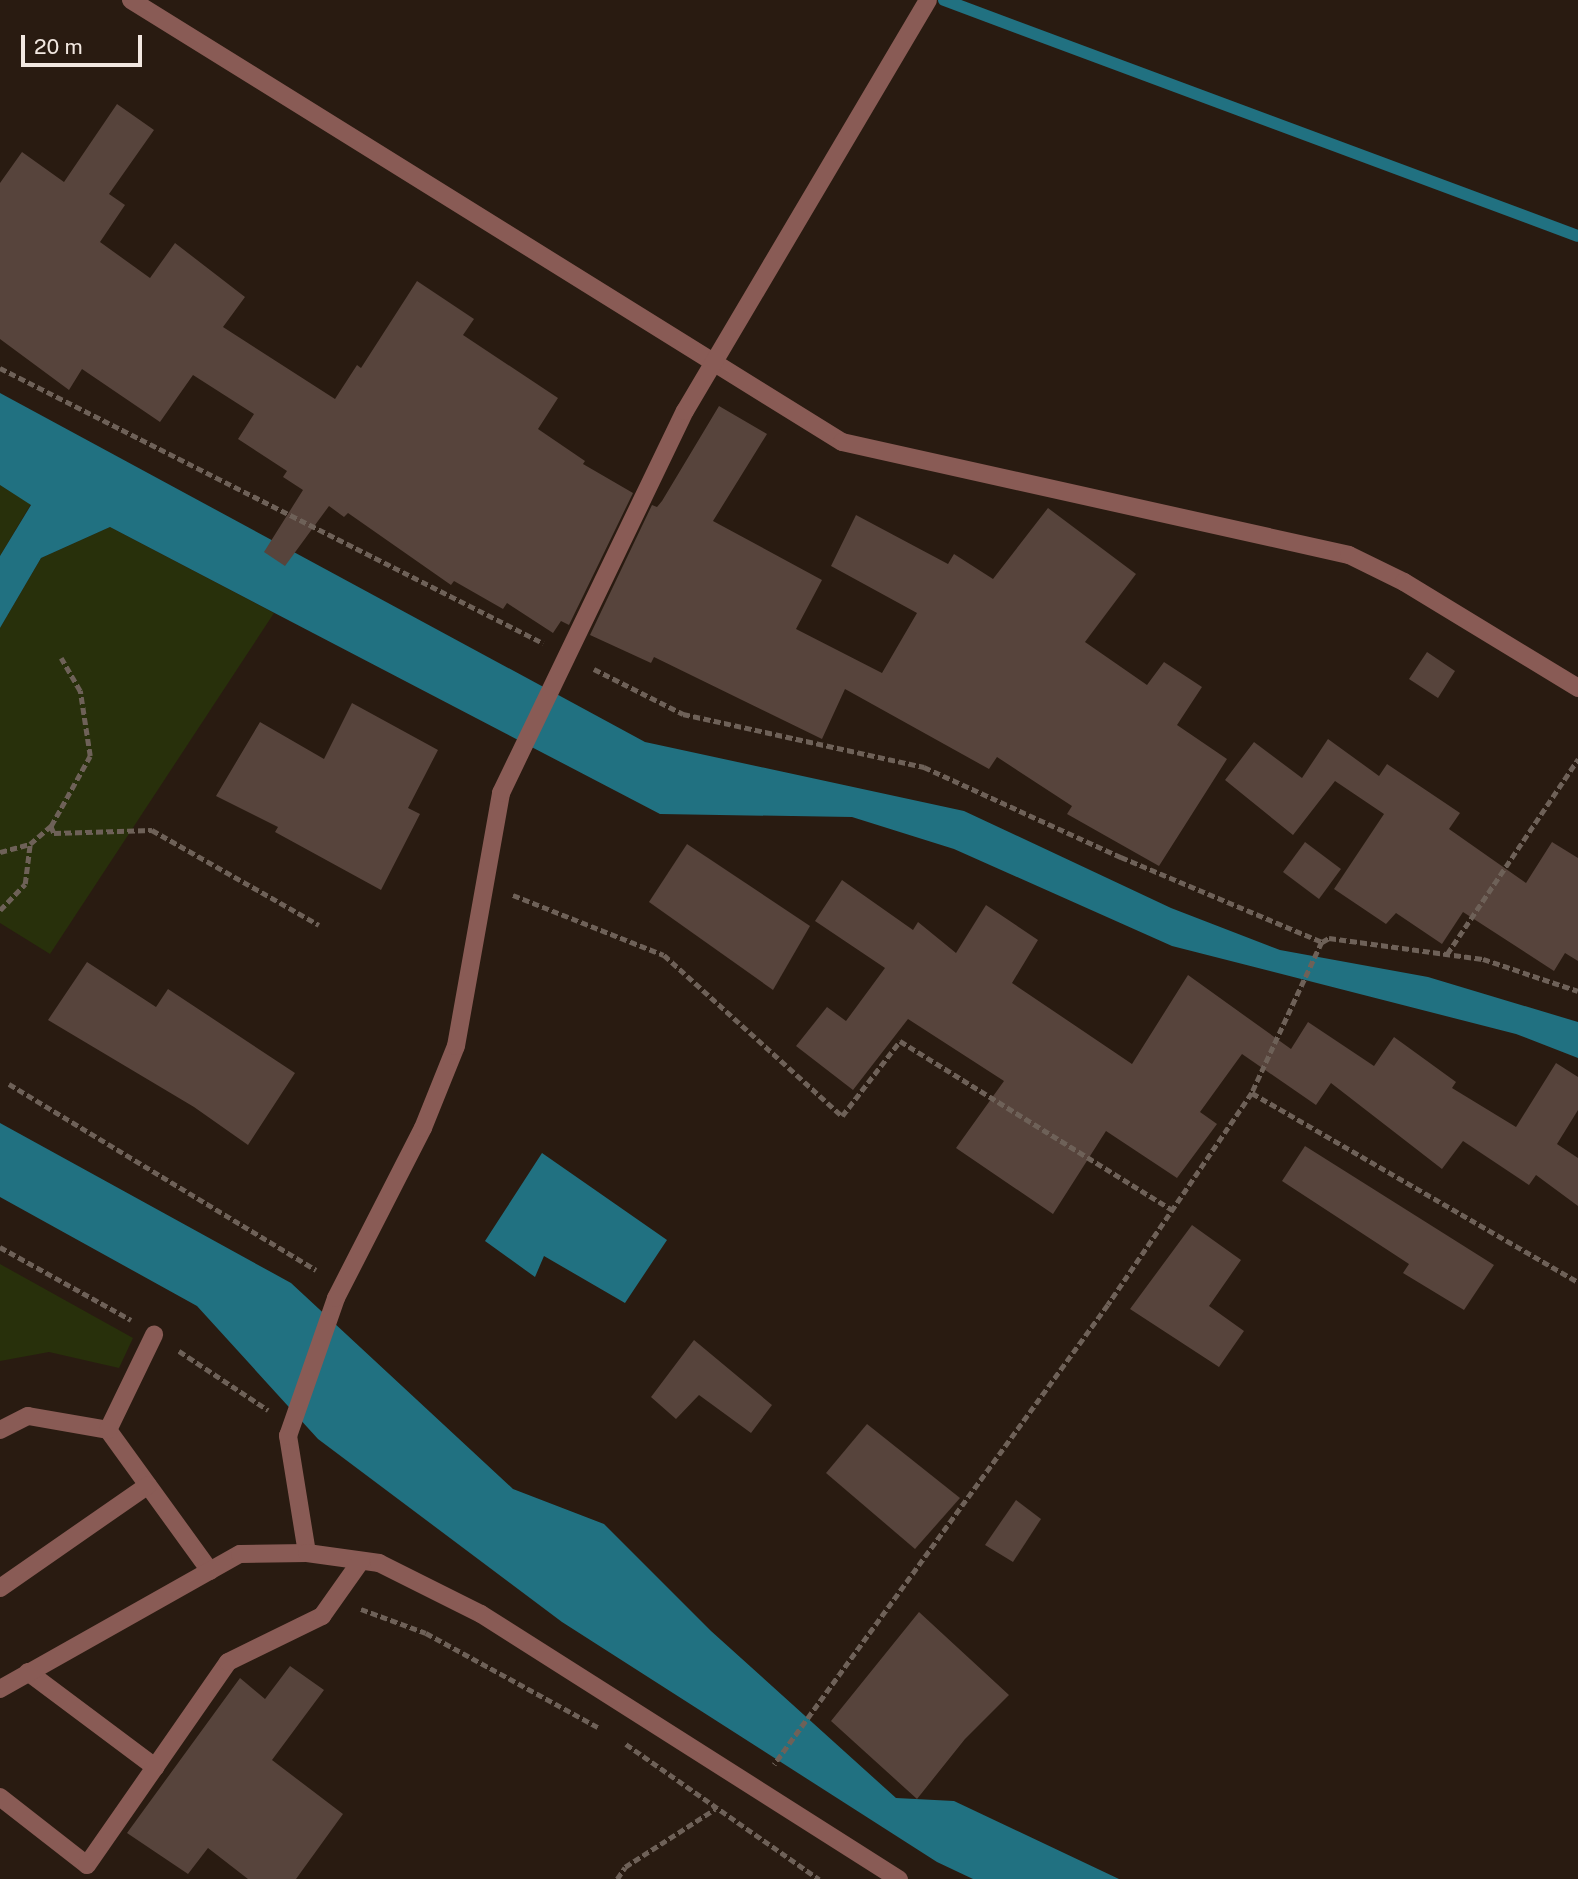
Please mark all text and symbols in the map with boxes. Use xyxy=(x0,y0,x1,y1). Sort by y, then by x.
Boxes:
scale bar xyxy=(24,21,145,65)
text: 20 m xyxy=(34,34,83,59)

